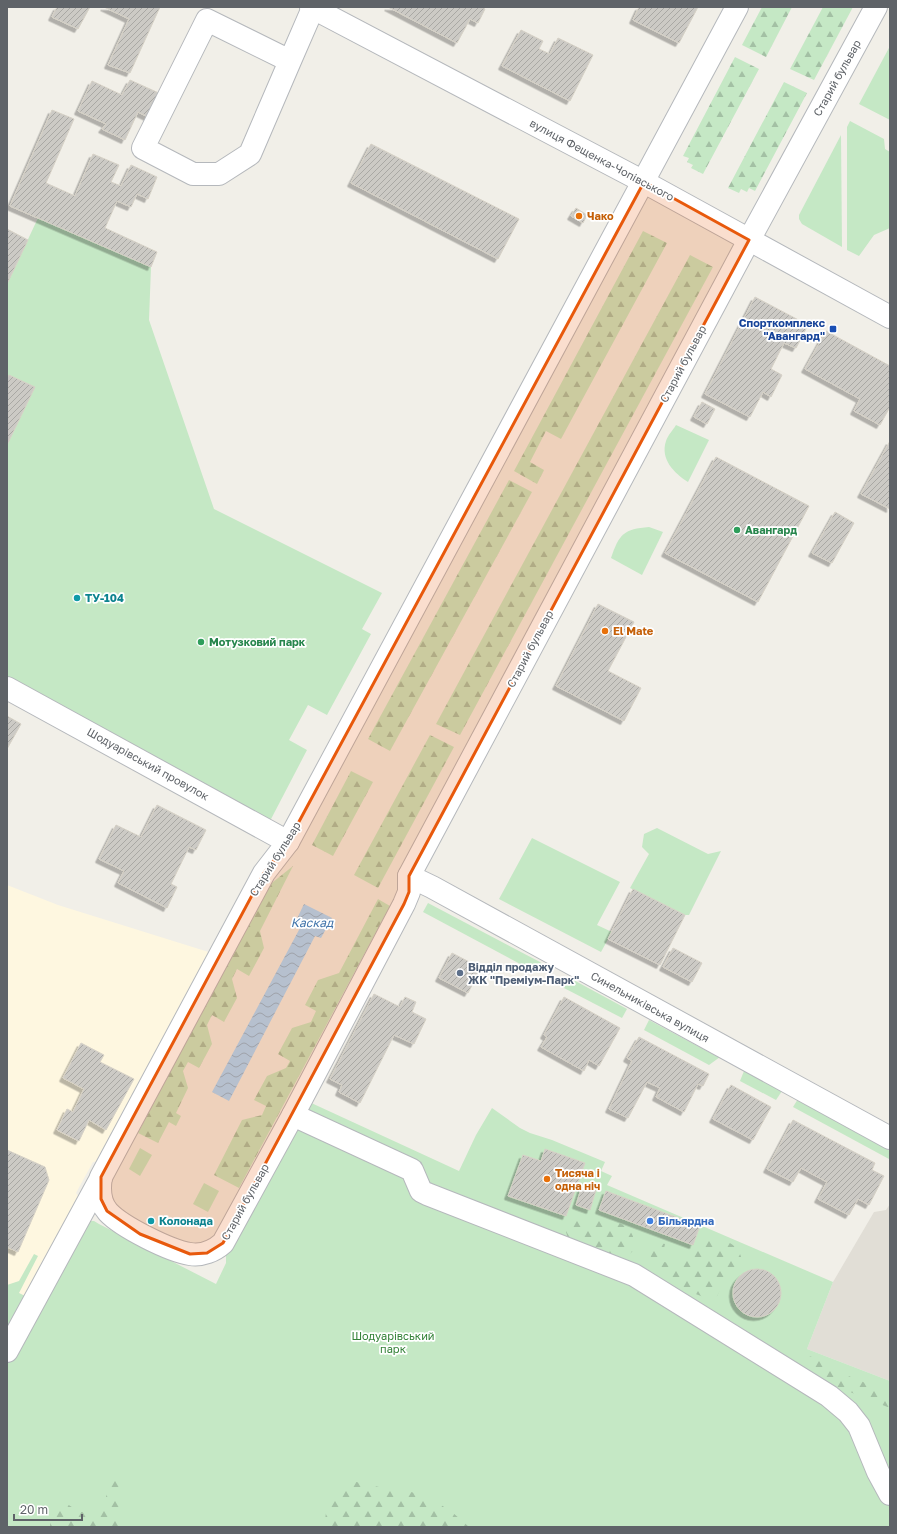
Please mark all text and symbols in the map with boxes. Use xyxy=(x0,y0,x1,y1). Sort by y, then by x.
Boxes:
street label: Старий бульвар xyxy=(810,37,863,118)
street label: вулиця Фещенка-Чопівського xyxy=(528,116,677,203)
place label: Чако xyxy=(587,209,614,222)
marker: Чако xyxy=(574,211,584,221)
place label: Спорткомплекс "Авангард" xyxy=(739,316,826,342)
street label: Старий бульвар xyxy=(657,323,708,405)
marker: Спорткомплекс "Авангард" xyxy=(828,324,838,334)
place label: Авангард xyxy=(745,523,797,536)
marker: Авангард xyxy=(732,525,742,535)
place label: ТУ-104 xyxy=(85,591,124,604)
marker: ТУ-104 xyxy=(72,593,82,603)
street label: Старий бульвар xyxy=(504,608,555,690)
place label: El Mate xyxy=(613,624,654,637)
marker: El Mate xyxy=(600,626,610,636)
place label: Мотузковий парк xyxy=(209,635,306,648)
marker: Мотузковий парк xyxy=(196,637,206,647)
street label: Шодуарівський провулок xyxy=(85,725,212,803)
street label: Старий бульвар xyxy=(246,819,303,898)
water label: Каскад xyxy=(291,915,334,930)
place label: Відділ продажу ЖК "Преміум-Парк" xyxy=(468,960,579,986)
marker: Відділ продажу ЖК "Преміум-Парк" xyxy=(455,968,465,978)
street label: Синельниківська вулиця xyxy=(589,969,712,1045)
street label: Старий бульвар xyxy=(218,1161,271,1242)
place label: Тисяча і одна ніч xyxy=(555,1166,600,1192)
marker: Тисяча і одна ніч xyxy=(542,1174,552,1184)
place label: Колонада xyxy=(159,1214,213,1227)
place label: Більярдна xyxy=(658,1214,714,1227)
marker: Колонада xyxy=(146,1216,156,1226)
marker: Більярдна xyxy=(645,1216,655,1226)
park label: Шодуарівський парк xyxy=(351,1329,435,1355)
scale bar xyxy=(14,1496,82,1522)
text: 20 m xyxy=(20,1502,48,1517)

